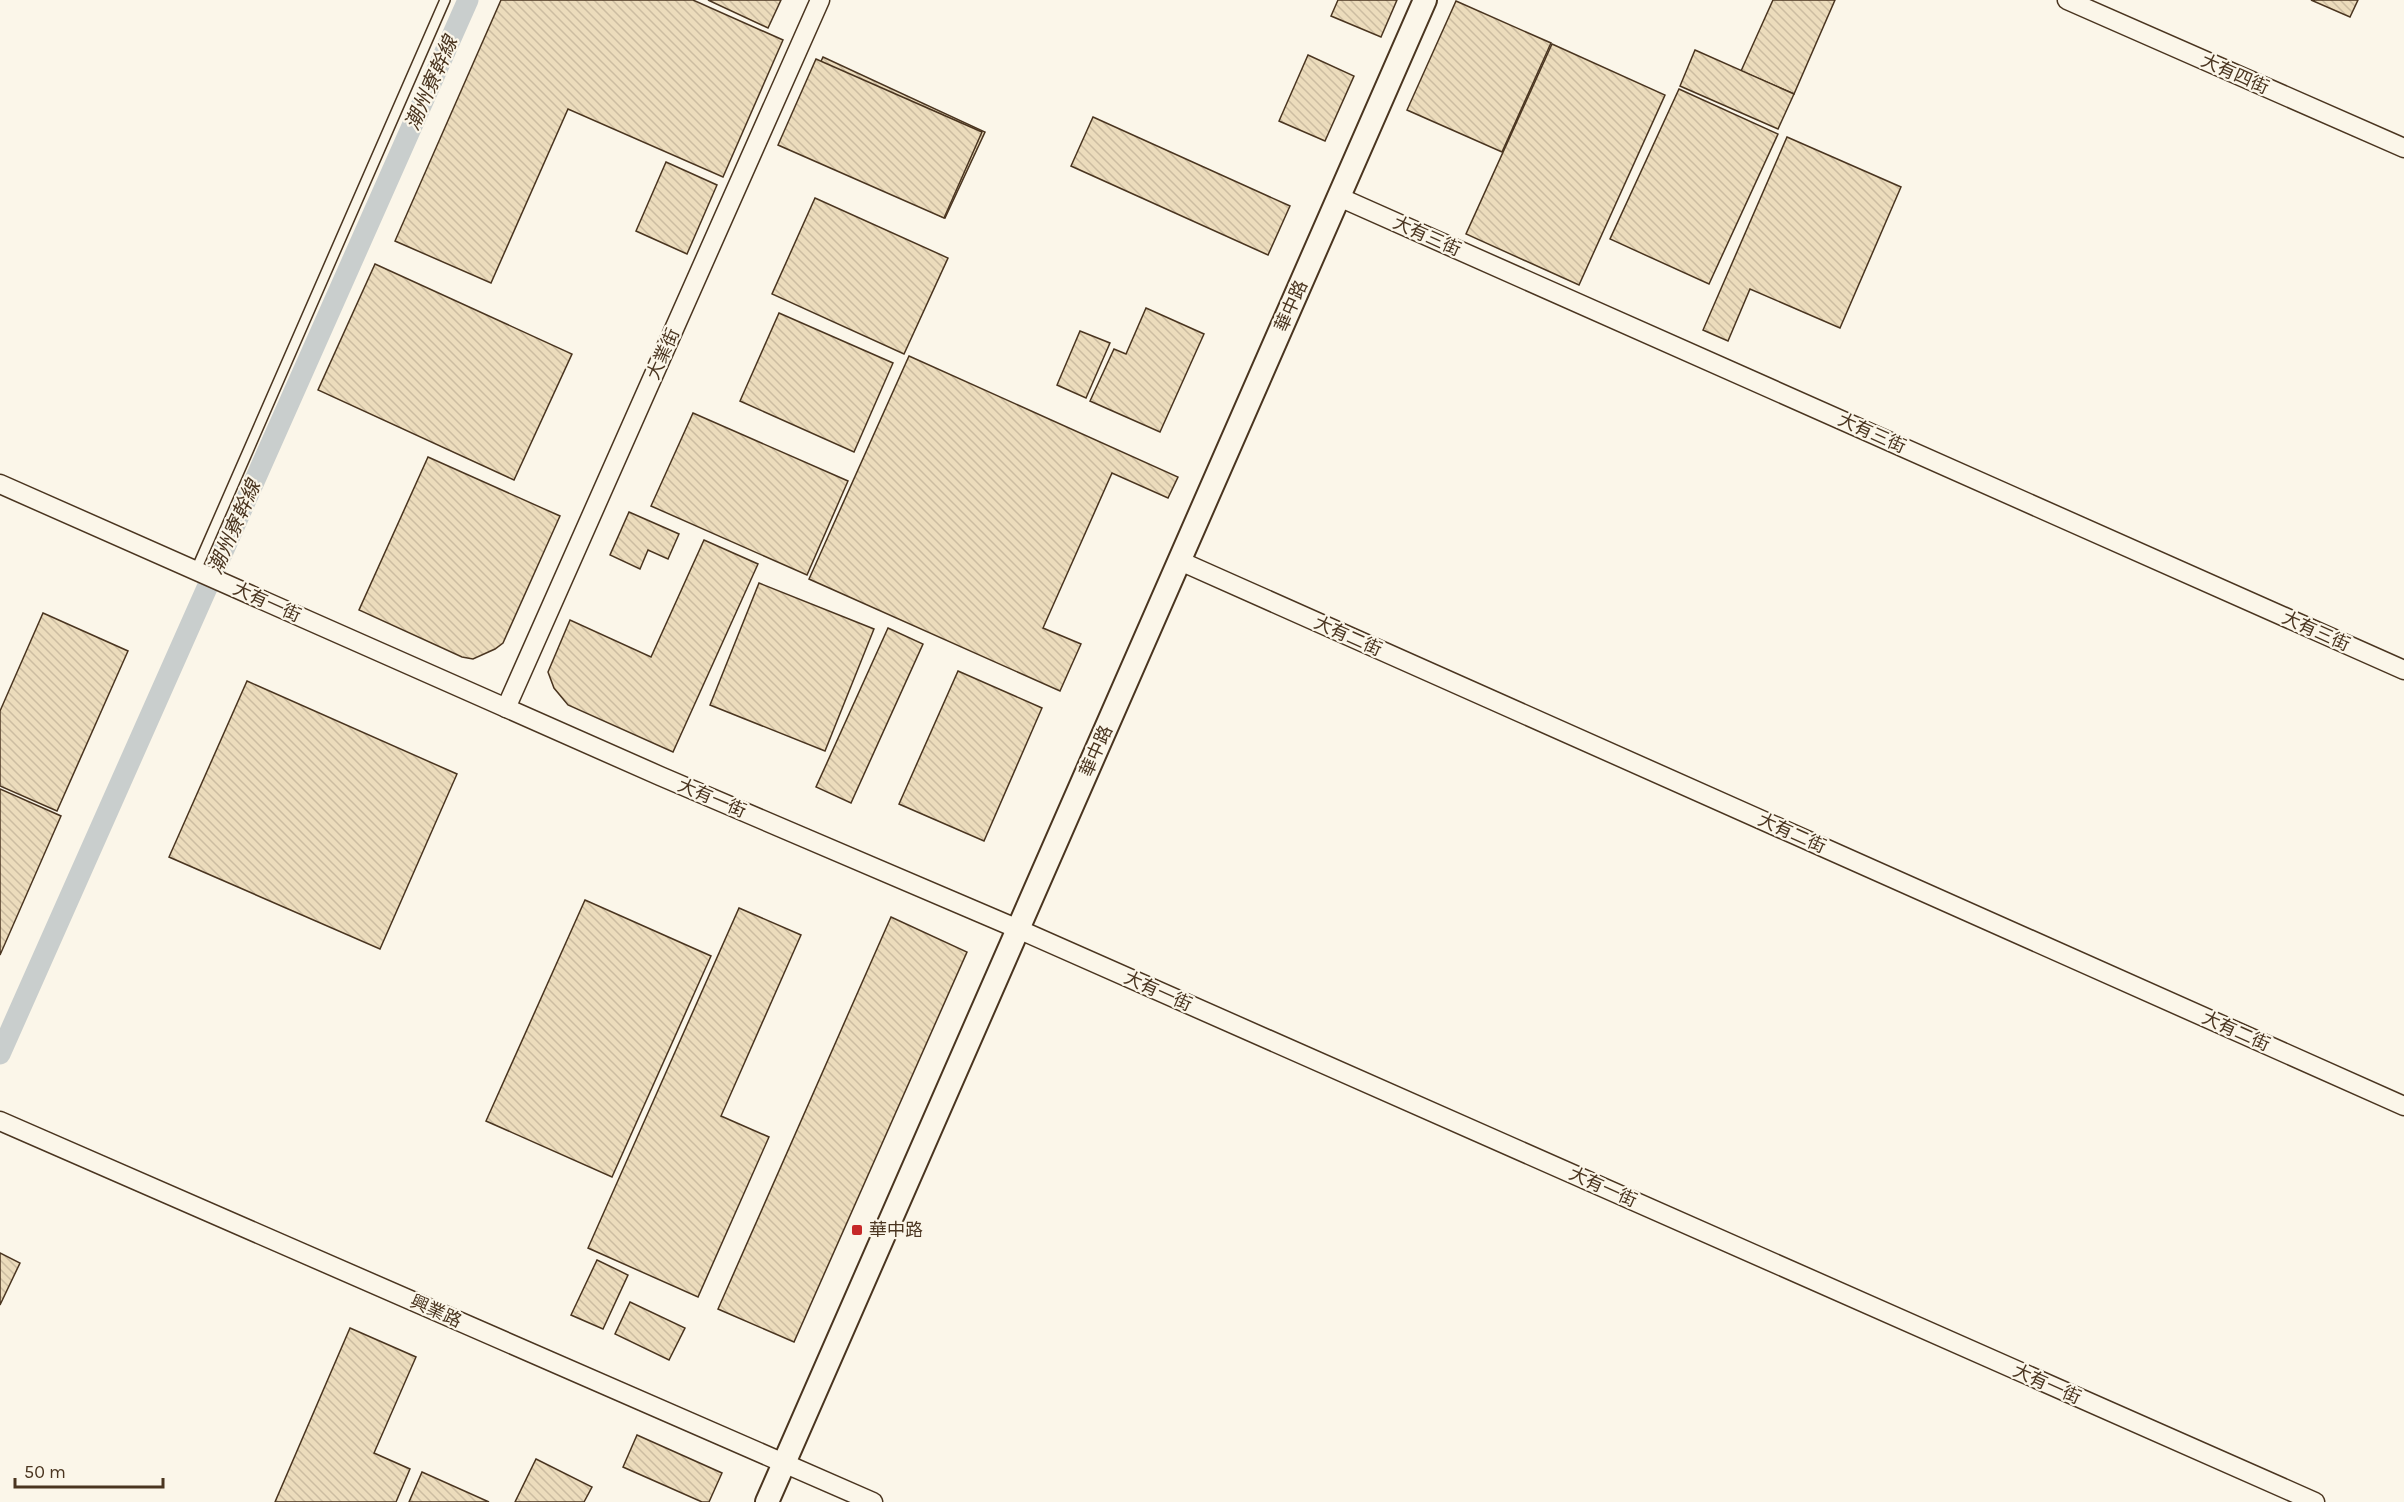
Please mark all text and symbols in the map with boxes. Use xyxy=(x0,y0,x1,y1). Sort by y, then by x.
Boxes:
water label: 潮州寮幹線 xyxy=(401,31,463,134)
street label: 大有四街 xyxy=(2198,49,2272,99)
street label: 大有三街 xyxy=(1390,211,1464,261)
street label: 華中路 xyxy=(1270,277,1312,335)
street label: 大業街 xyxy=(642,325,684,383)
street label: 大有三街 xyxy=(1835,408,1909,458)
water label: 潮州寮幹線 xyxy=(204,475,266,578)
street label: 大有一街 xyxy=(230,577,304,627)
street label: 大有三街 xyxy=(2279,606,2353,656)
street label: 大有二街 xyxy=(1311,611,1385,661)
street label: 華中路 xyxy=(1075,722,1117,780)
street label: 大有一街 xyxy=(675,774,749,822)
street label: 大有二街 xyxy=(1755,808,1829,858)
street label: 大有一街 xyxy=(1121,966,1195,1016)
street label: 大有二街 xyxy=(2199,1006,2273,1056)
street label: 大有一街 xyxy=(1566,1162,1640,1212)
place label: 華中路 xyxy=(869,1219,923,1241)
marker: 華中路 xyxy=(850,1223,864,1237)
street label: 興業路 xyxy=(407,1290,465,1332)
street label: 大有一街 xyxy=(2010,1359,2084,1409)
scale bar xyxy=(15,1451,164,1489)
text: 50 m xyxy=(24,1461,66,1483)

